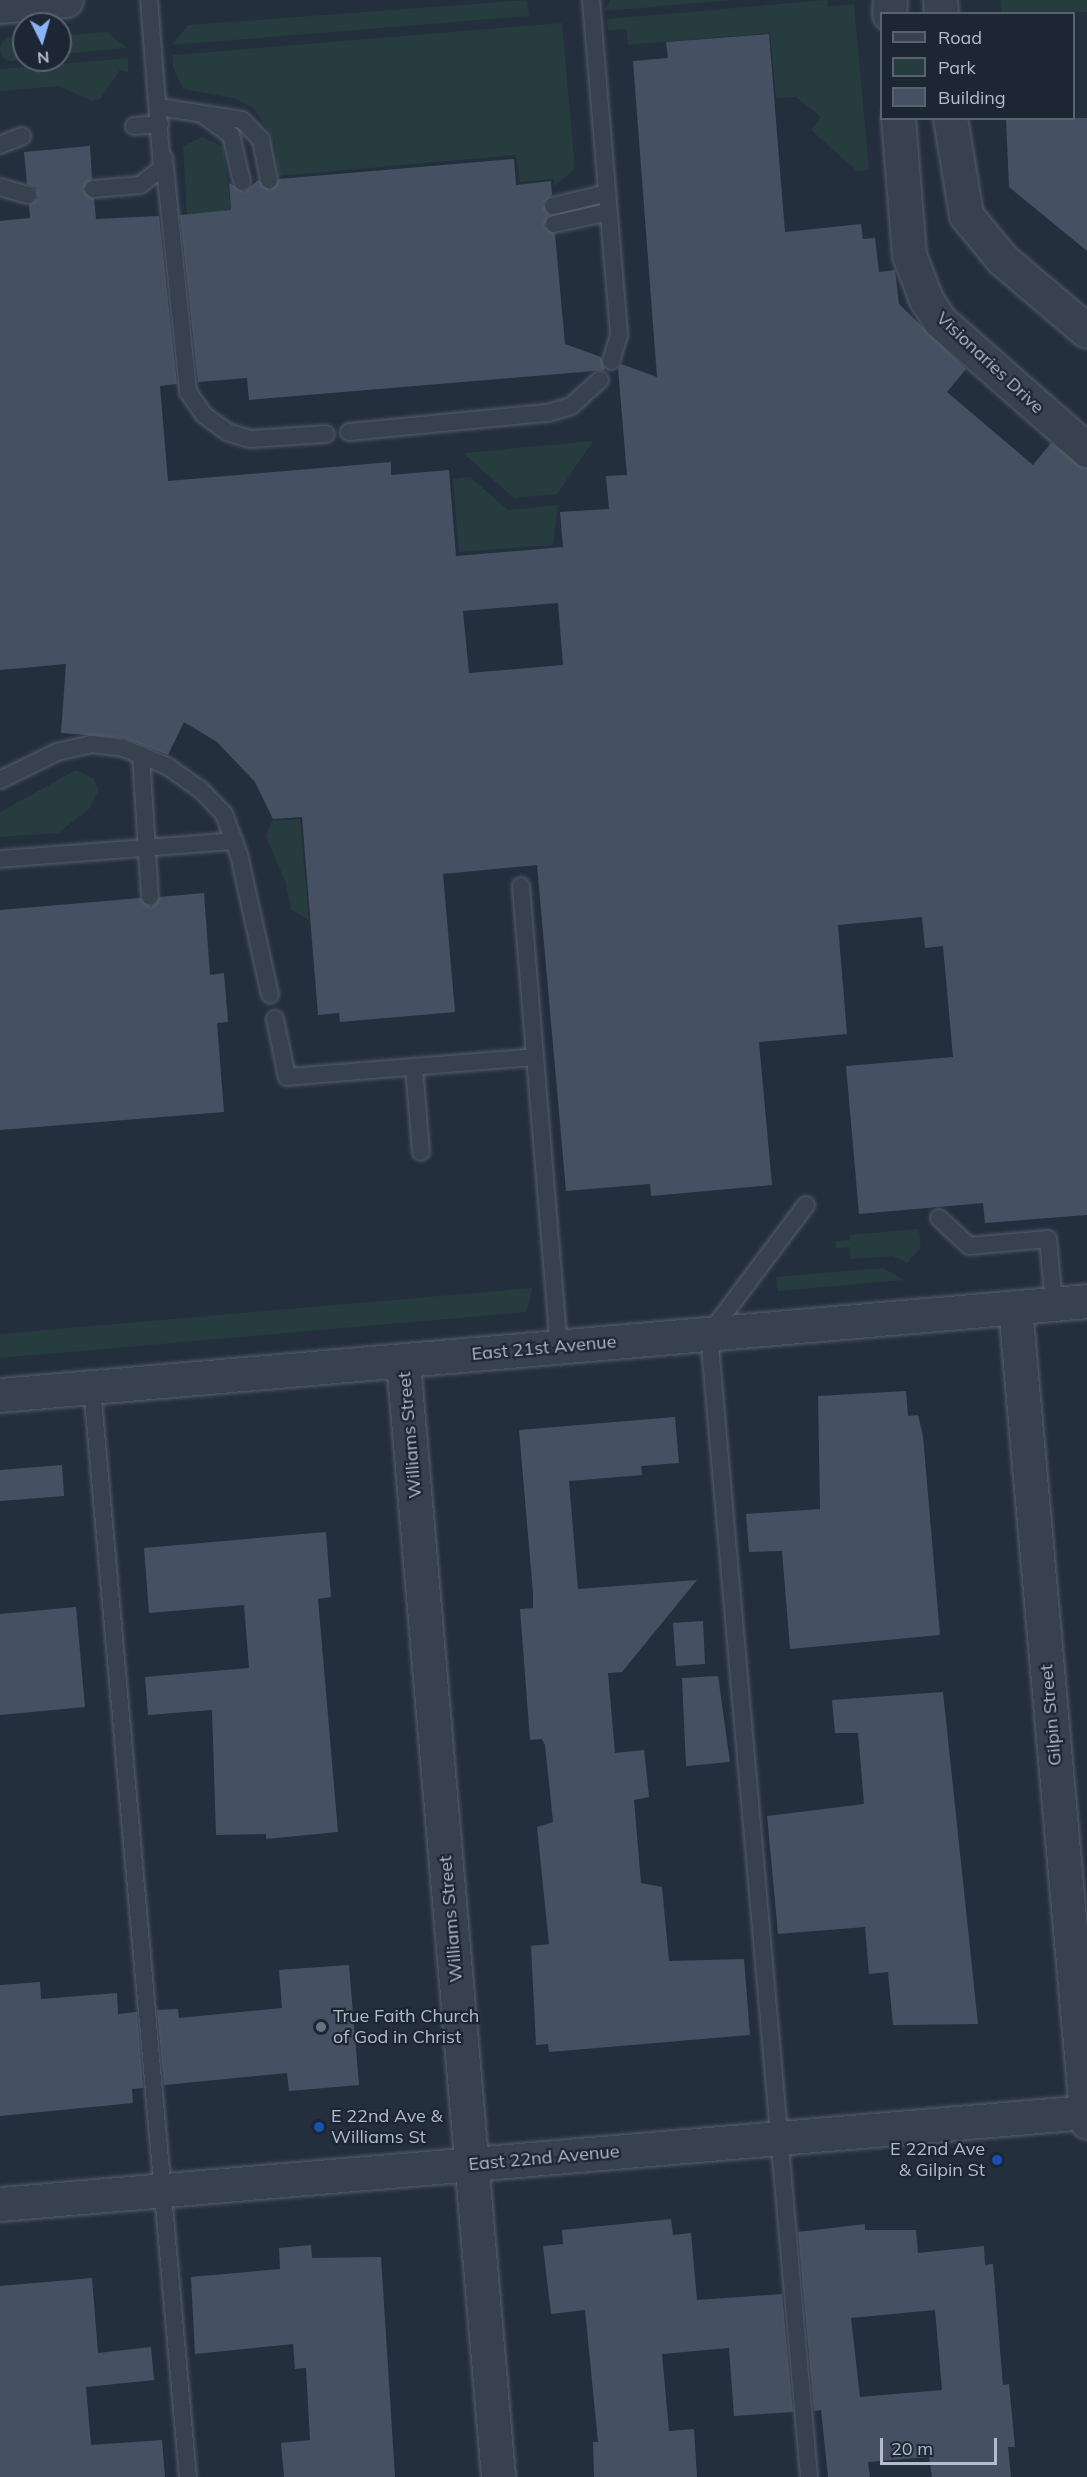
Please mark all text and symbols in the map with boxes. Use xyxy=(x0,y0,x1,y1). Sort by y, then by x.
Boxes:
north arrow xyxy=(12,12,72,72)
legend xyxy=(880,12,1075,120)
text: Road xyxy=(938,26,982,49)
text: N xyxy=(36,47,50,68)
text: Park xyxy=(938,56,976,79)
text: Building xyxy=(938,86,1006,109)
street label: Visionaries Drive xyxy=(932,308,1048,418)
street label: East 21st Avenue xyxy=(471,1331,617,1365)
street label: Williams Street xyxy=(394,1371,426,1499)
street label: Gilpin Street xyxy=(1036,1663,1066,1767)
street label: Williams Street xyxy=(435,1855,467,1983)
place label: True Faith Church of God in Christ xyxy=(333,2006,479,2048)
marker: True Faith Church of God in Christ xyxy=(314,2020,328,2034)
place label: E 22nd Ave & Williams St xyxy=(331,2106,443,2148)
marker: E 22nd Ave & Williams St xyxy=(312,2120,326,2134)
place label: E 22nd Ave & Gilpin St xyxy=(890,2139,985,2182)
street label: East 22nd Avenue xyxy=(468,2141,620,2175)
marker: E 22nd Ave & Gilpin St xyxy=(990,2153,1004,2167)
scale bar xyxy=(883,2426,1000,2464)
text: 20 m xyxy=(891,2437,933,2460)

